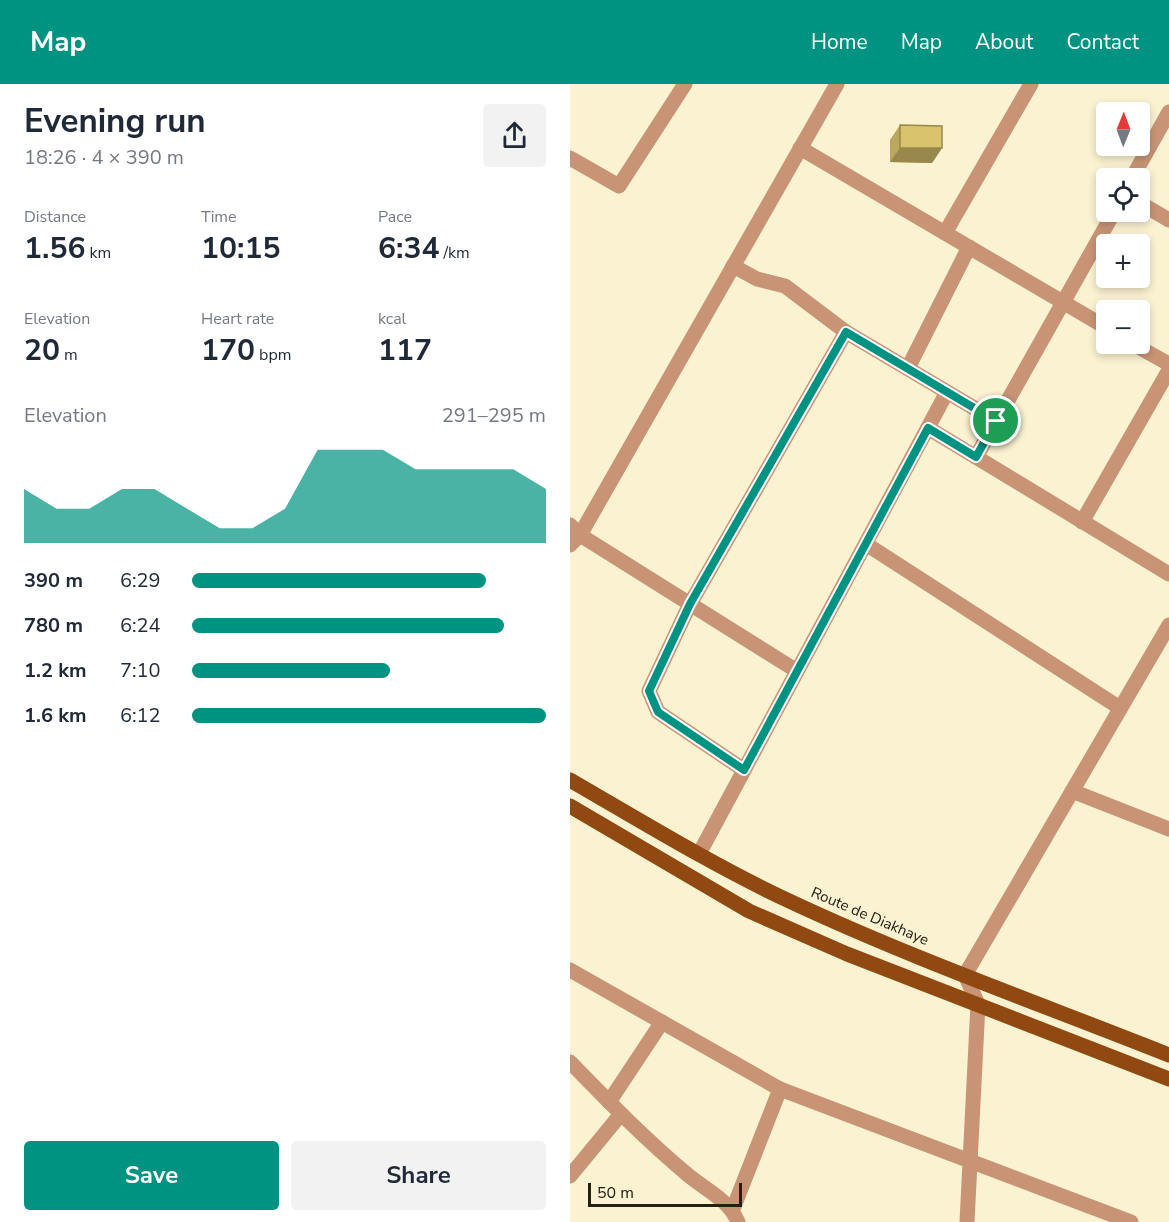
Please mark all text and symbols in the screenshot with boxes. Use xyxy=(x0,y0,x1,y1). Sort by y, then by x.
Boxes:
text: Map xyxy=(30,23,86,61)
text: Home xyxy=(811,28,868,56)
text: Map xyxy=(901,28,942,56)
text: About xyxy=(975,28,1033,56)
text: Contact xyxy=(1066,28,1139,56)
text: Evening run xyxy=(24,99,206,144)
north arrow xyxy=(1096,102,1150,156)
map controls xyxy=(1096,102,1150,354)
button: share xyxy=(483,104,546,167)
text: 18:26 · 4 × 390 m xyxy=(24,144,184,171)
button: locate xyxy=(1096,168,1150,222)
text: Distance xyxy=(24,206,86,228)
text: Time xyxy=(201,206,237,228)
text: Pace xyxy=(378,206,412,228)
text: 1.56 xyxy=(24,228,85,269)
text: 10:15 xyxy=(201,228,280,269)
text: 6:34 xyxy=(378,228,439,269)
button: + xyxy=(1096,234,1150,288)
text: km xyxy=(85,242,111,264)
text: /km xyxy=(439,242,470,264)
button: − xyxy=(1096,300,1150,354)
text: Elevation xyxy=(24,308,90,330)
text: Heart rate xyxy=(201,308,274,330)
text: kcal xyxy=(378,308,406,330)
text: 20 xyxy=(24,330,60,371)
text: 170 xyxy=(201,330,255,371)
text: 117 xyxy=(378,330,432,371)
text: m xyxy=(60,344,78,366)
text: bpm xyxy=(255,344,291,366)
pin xyxy=(970,395,1021,446)
text: Elevation xyxy=(24,402,107,429)
text: 291–295 m xyxy=(442,402,546,429)
icon: arrive xyxy=(979,404,1012,437)
text: 390 m xyxy=(24,567,83,594)
text: 6:29 xyxy=(120,567,161,594)
text: 780 m xyxy=(24,612,83,639)
text: 6:24 xyxy=(120,612,161,639)
text: 1.2 km xyxy=(24,657,87,684)
text: 7:10 xyxy=(120,657,161,684)
text: 1.6 km xyxy=(24,702,87,729)
text: 6:12 xyxy=(120,702,161,729)
street label: Route de Diakhaye xyxy=(808,882,932,950)
button: Save xyxy=(24,1141,279,1210)
button: Share xyxy=(291,1141,546,1210)
scale bar xyxy=(588,1180,742,1208)
text: 50 m xyxy=(597,1182,634,1204)

